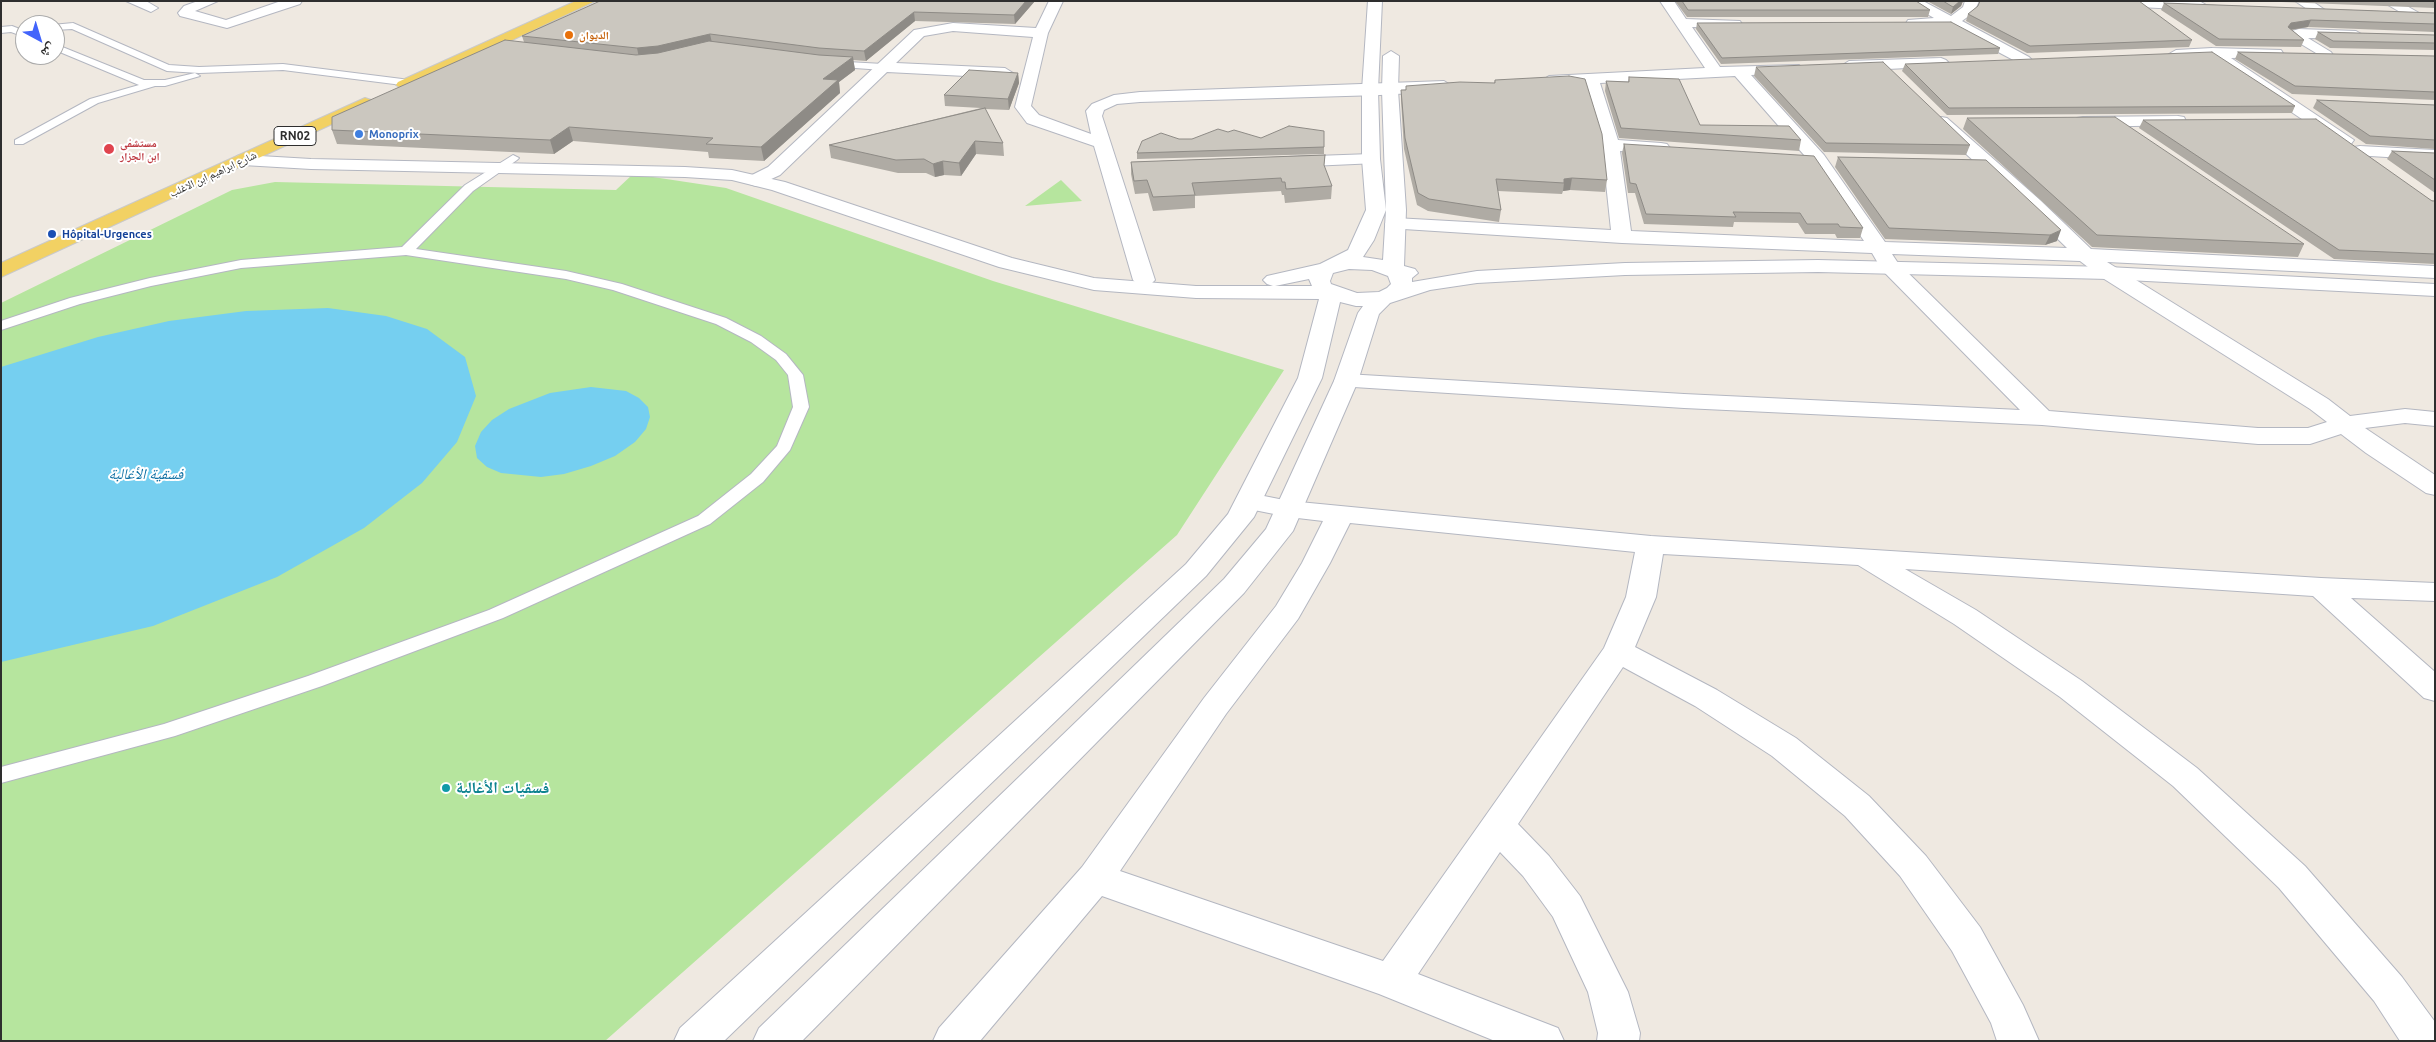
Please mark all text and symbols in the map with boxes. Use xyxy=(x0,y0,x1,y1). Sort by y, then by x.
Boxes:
north arrow xyxy=(15,15,65,65)
place label: الديوان xyxy=(579,28,609,42)
marker: الديوان xyxy=(563,29,575,41)
text: ش xyxy=(38,40,60,62)
road number: RN02 xyxy=(274,126,316,146)
place label: Monoprix xyxy=(369,127,419,141)
marker: Monoprix xyxy=(353,128,365,140)
place label: مستشفى ابن الجزار xyxy=(120,136,160,162)
marker: مستشفى ابن الجزار xyxy=(102,142,116,156)
street label: شارع ابراهيم ابن الاغلب xyxy=(168,148,258,200)
place label: Hôpital-Urgences xyxy=(62,227,152,241)
marker: Hôpital-Urgences xyxy=(46,228,58,240)
water label: فسقية الأغالبة xyxy=(109,465,183,483)
place label: فسقيات الأغالبة xyxy=(456,778,549,798)
marker: فسقيات الأغالبة xyxy=(440,782,452,794)

